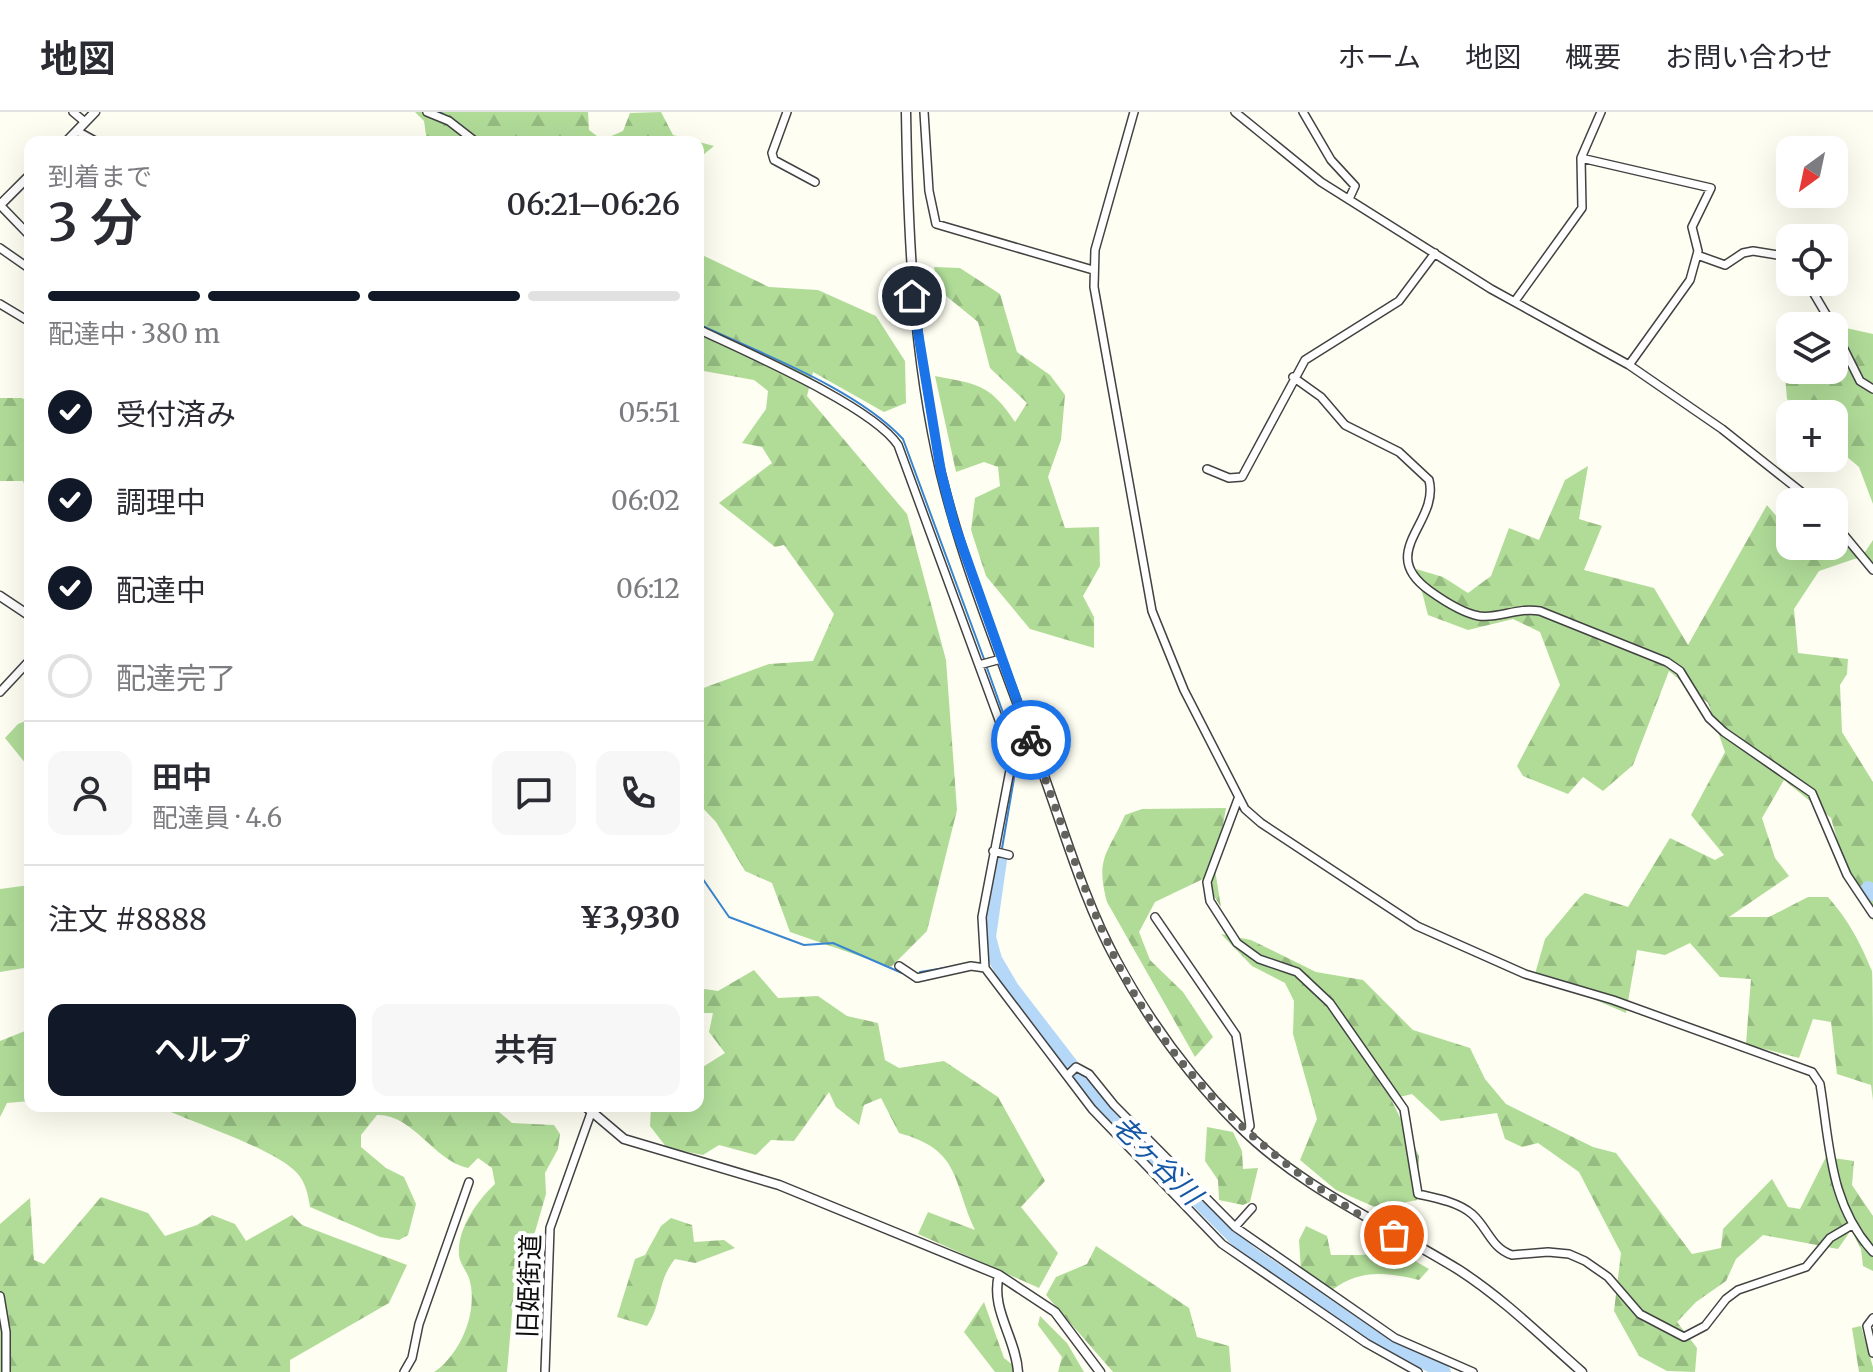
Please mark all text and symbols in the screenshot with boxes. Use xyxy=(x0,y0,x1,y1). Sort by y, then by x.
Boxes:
text: 地図 xyxy=(40,35,116,82)
text: ホーム xyxy=(1338,39,1421,75)
text: 地図 xyxy=(1465,39,1521,75)
text: 概要 xyxy=(1565,39,1621,75)
text: お問い合わせ xyxy=(1665,39,1833,75)
north arrow xyxy=(1776,136,1848,208)
map controls xyxy=(1776,136,1848,560)
text: 到着まで xyxy=(48,160,152,193)
text: 06:21–06:26 xyxy=(507,185,680,223)
text: 3 分 xyxy=(48,190,142,255)
button: locate xyxy=(1776,224,1848,296)
pin xyxy=(878,262,946,330)
icon: home xyxy=(890,274,934,318)
button: layers xyxy=(1776,312,1848,384)
text: 配達中 · 380 m xyxy=(48,317,220,350)
icon: check xyxy=(48,390,92,434)
text: 受付済み xyxy=(116,395,236,433)
text: 05:51 xyxy=(619,396,680,429)
button: + xyxy=(1776,400,1848,472)
icon: check xyxy=(48,478,92,522)
text: 調理中 xyxy=(116,483,206,521)
text: 06:02 xyxy=(611,484,680,517)
button: − xyxy=(1776,488,1848,560)
icon: check xyxy=(48,566,92,610)
text: 配達中 xyxy=(116,571,206,609)
text: 06:12 xyxy=(616,572,680,605)
text: 配達完了 xyxy=(116,659,236,697)
courier xyxy=(991,700,1071,780)
icon: bike xyxy=(1009,718,1053,762)
button: person xyxy=(48,751,132,835)
button: chat xyxy=(492,751,576,835)
button: phone xyxy=(596,751,680,835)
text: 田中 xyxy=(152,758,212,796)
text: 配達員 · 4.6 xyxy=(152,801,282,834)
text: ¥3,930 xyxy=(579,898,680,936)
text: 注文 #8888 xyxy=(48,900,207,938)
button: ヘルプ xyxy=(48,1004,356,1096)
button: 共有 xyxy=(372,1004,680,1096)
water label: 老ヶ谷川 xyxy=(1105,1108,1211,1214)
pin xyxy=(1360,1201,1428,1269)
icon: bag xyxy=(1372,1213,1416,1257)
street label: 旧姫街道 xyxy=(510,1233,547,1339)

